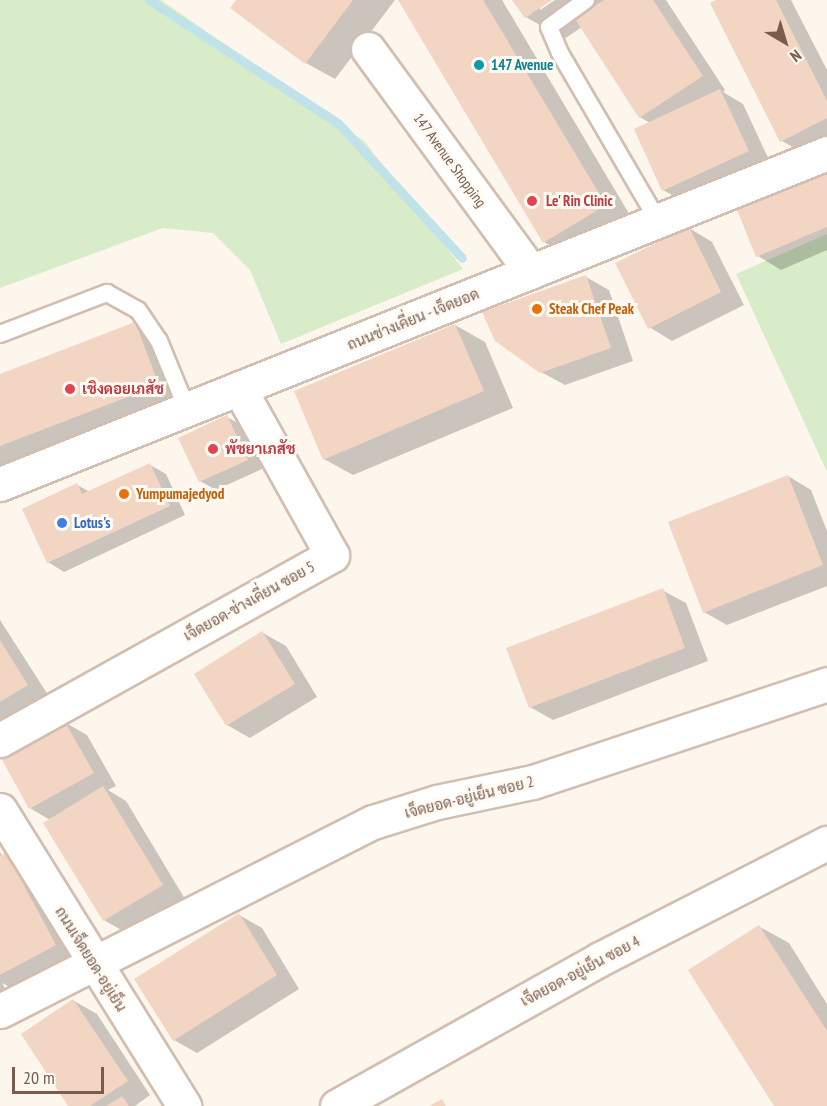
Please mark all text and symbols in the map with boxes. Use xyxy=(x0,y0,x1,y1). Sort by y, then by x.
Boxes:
north arrow xyxy=(755,12,815,72)
text: N xyxy=(787,46,806,67)
place label: 147 Avenue xyxy=(491,56,555,74)
marker: 147 Avenue xyxy=(472,58,486,72)
street label: 147 Avenue Shopping xyxy=(409,109,491,211)
marker: Le' Rin Clinic xyxy=(523,192,541,210)
place label: Le' Rin Clinic xyxy=(546,192,614,210)
street label: ถนนช่างเคี่ยน - เจ็ดยอด xyxy=(344,284,482,354)
place label: Steak Chef Peak xyxy=(549,300,634,318)
marker: Steak Chef Peak xyxy=(530,302,544,316)
place label: เชิงดอยเภสัช xyxy=(82,380,164,398)
marker: เชิงดอยเภสัช xyxy=(63,382,77,396)
place label: พัชยาเภสัช xyxy=(225,440,295,458)
marker: พัชยาเภสัช xyxy=(206,442,220,456)
place label: Yumpumajedyod xyxy=(136,485,224,503)
marker: Yumpumajedyod xyxy=(117,487,131,501)
place label: Lotus's xyxy=(74,514,111,532)
marker: Lotus's xyxy=(55,516,69,530)
street label: เจ็ดยอด-ช่างเคี่ยน ซอย 5 xyxy=(180,557,318,645)
street label: เจ็ดยอด-อยู่เย็น ซอย 2 xyxy=(403,772,535,822)
street label: ถนนเจ็ดยอด-อยู่เย็น xyxy=(51,903,131,1015)
street label: เจ็ดยอด-อยู่เย็น ซอย 4 xyxy=(517,932,643,1010)
scale bar xyxy=(15,1055,106,1093)
text: 20 m xyxy=(23,1066,55,1089)

